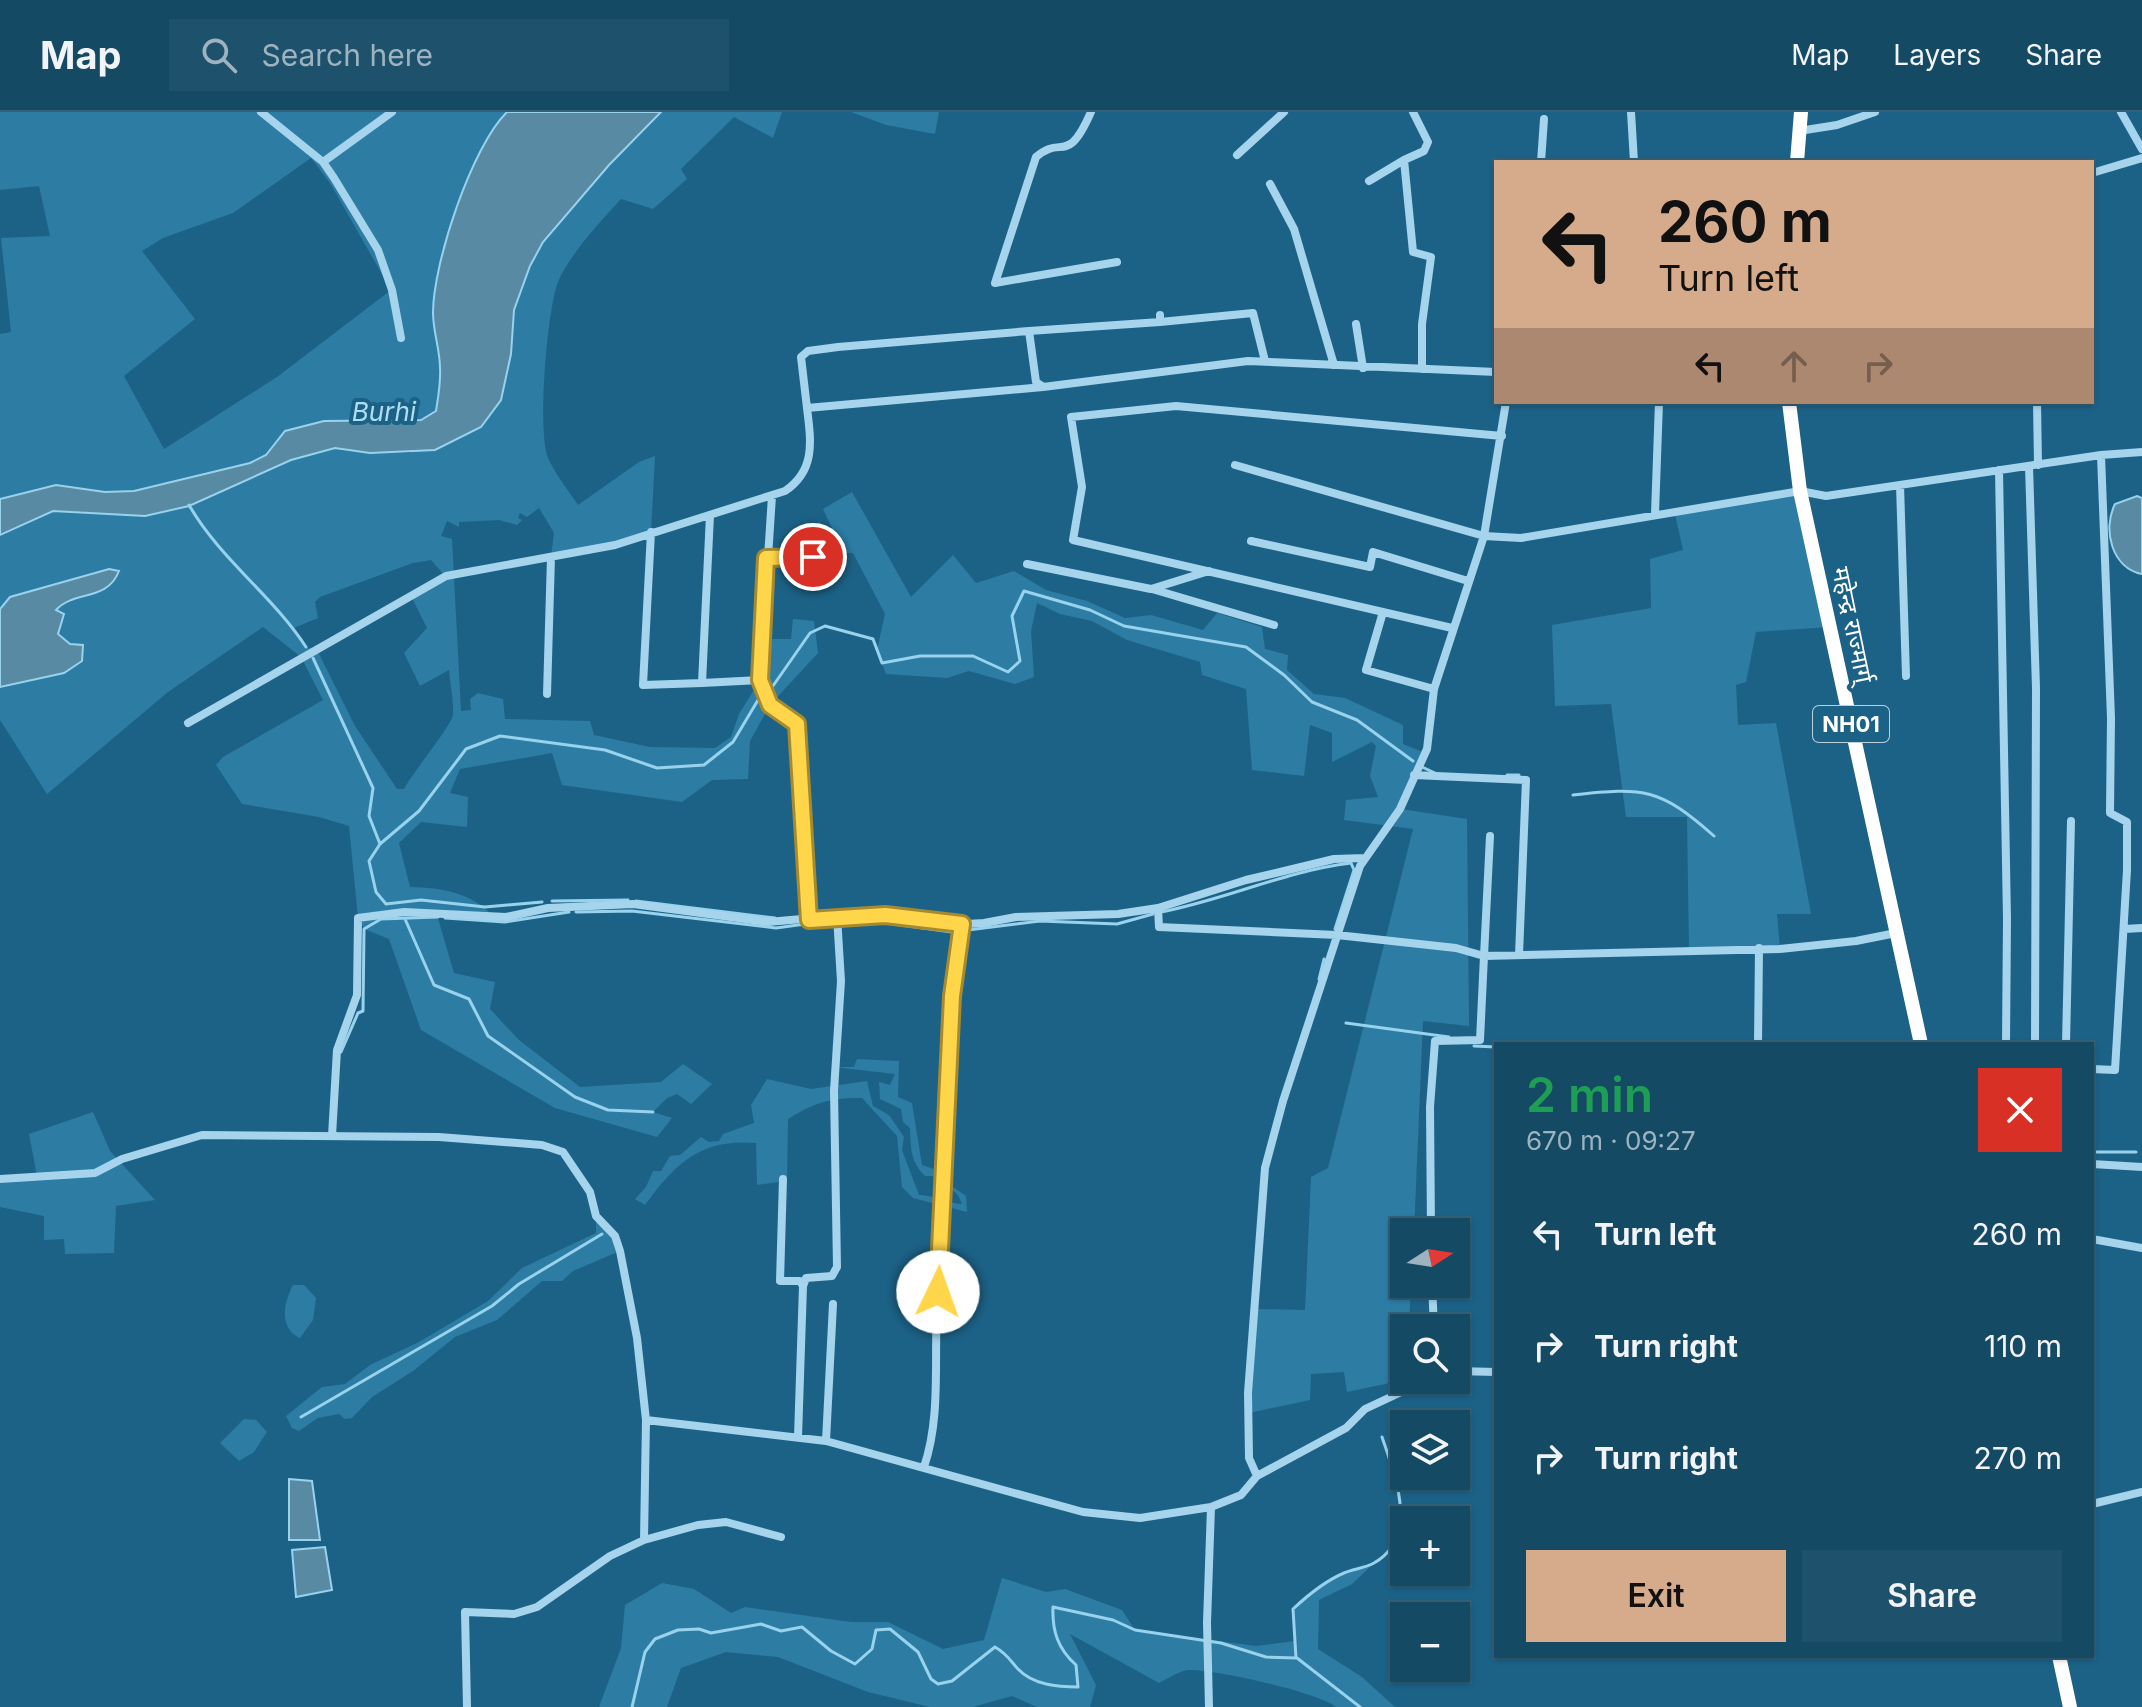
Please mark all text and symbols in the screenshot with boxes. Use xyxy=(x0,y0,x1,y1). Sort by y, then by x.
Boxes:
search box xyxy=(169,19,729,91)
text: Map xyxy=(40,32,121,78)
icon: search xyxy=(197,33,241,77)
text: Search here xyxy=(261,37,433,73)
text: Map xyxy=(1791,38,1849,72)
text: Layers xyxy=(1893,38,1981,72)
text: Share xyxy=(2025,38,2102,72)
text: 260 m xyxy=(1658,188,1832,256)
icon: left xyxy=(1526,192,1630,296)
text: Turn left xyxy=(1658,256,1799,300)
icon: left xyxy=(1688,344,1732,388)
icon: ahead xyxy=(1772,344,1816,388)
icon: right xyxy=(1856,344,1900,388)
water label: Burhi xyxy=(352,396,417,427)
pin xyxy=(779,523,847,591)
icon: arrive xyxy=(791,535,835,579)
street label: महेन्द्र राज्मार्ग् xyxy=(1826,564,1880,689)
road number: NH01 xyxy=(1813,706,1889,742)
text: 2 min xyxy=(1526,1065,1653,1124)
button: close xyxy=(1978,1068,2062,1152)
text: 670 m · 09:27 xyxy=(1526,1125,1696,1156)
icon: left xyxy=(1526,1212,1570,1256)
text: Turn left xyxy=(1594,1216,1716,1252)
text: 260 m xyxy=(1971,1216,2062,1252)
north arrow xyxy=(1390,1218,1470,1298)
map controls xyxy=(1390,1218,1470,1682)
position arrow xyxy=(896,1250,980,1334)
button: search xyxy=(1390,1314,1470,1394)
icon: right xyxy=(1526,1324,1570,1368)
text: Turn right xyxy=(1594,1328,1738,1364)
text: 110 m xyxy=(1984,1328,2062,1364)
button: layers xyxy=(1390,1410,1470,1490)
icon: right xyxy=(1526,1436,1570,1480)
text: Turn right xyxy=(1594,1440,1738,1476)
text: 270 m xyxy=(1974,1440,2062,1476)
button: + xyxy=(1390,1506,1470,1586)
button: Exit xyxy=(1526,1550,1786,1642)
button: Share xyxy=(1802,1550,2062,1642)
button: − xyxy=(1390,1602,1470,1682)

